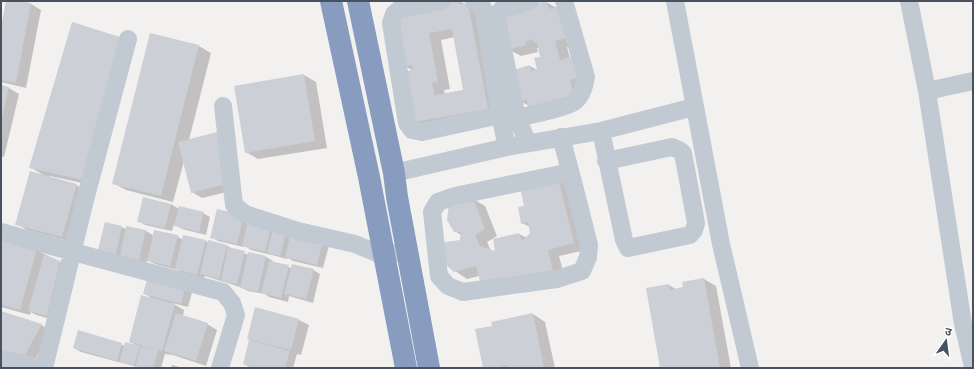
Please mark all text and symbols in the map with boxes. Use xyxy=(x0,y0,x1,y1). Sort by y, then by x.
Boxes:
north arrow xyxy=(926,321,966,361)
text: उ xyxy=(944,325,954,339)

